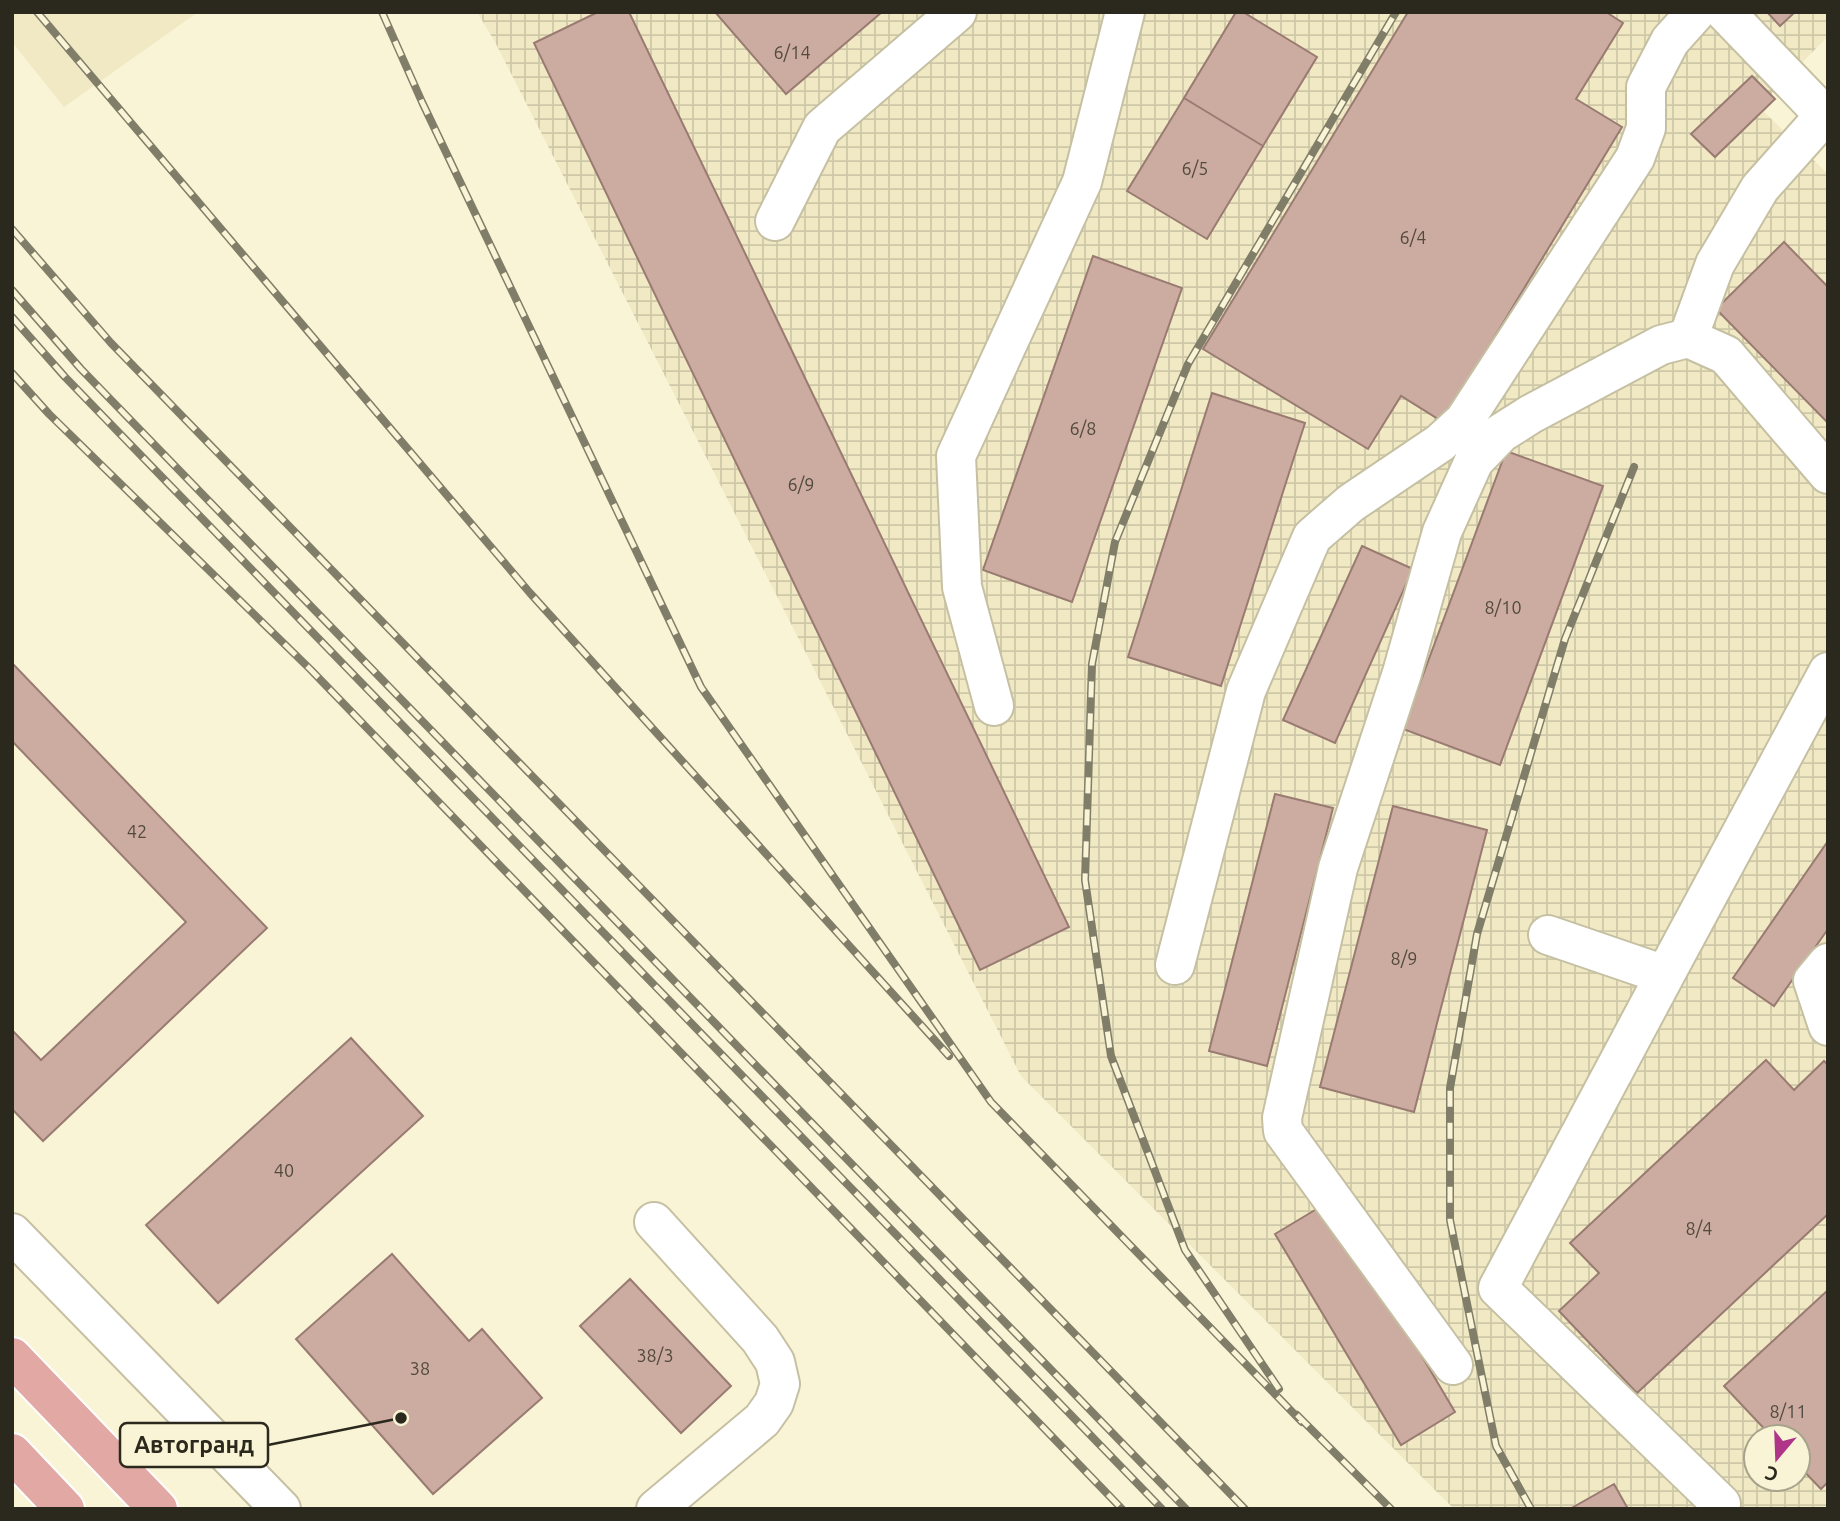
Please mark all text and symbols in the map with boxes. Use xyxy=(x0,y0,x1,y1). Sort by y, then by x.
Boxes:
house number: 6/14 xyxy=(773,42,811,62)
house number: 6/5 xyxy=(1182,158,1208,178)
house number: 6/4 xyxy=(1400,227,1426,247)
house number: 6/8 xyxy=(1070,418,1096,438)
house number: 6/9 xyxy=(788,474,814,494)
house number: 8/10 xyxy=(1484,597,1522,617)
house number: 42 xyxy=(127,821,147,841)
house number: 8/9 xyxy=(1391,948,1417,968)
house number: 40 xyxy=(274,1160,294,1180)
house number: 8/4 xyxy=(1686,1218,1712,1238)
house number: 38/3 xyxy=(636,1345,674,1365)
house number: 38 xyxy=(410,1358,430,1378)
house number: 8/11 xyxy=(1769,1401,1807,1421)
callout: Автогранд xyxy=(120,1423,268,1467)
north arrow xyxy=(1742,1423,1812,1493)
text: Автогранд xyxy=(134,1432,254,1457)
text: С xyxy=(1762,1462,1781,1486)

